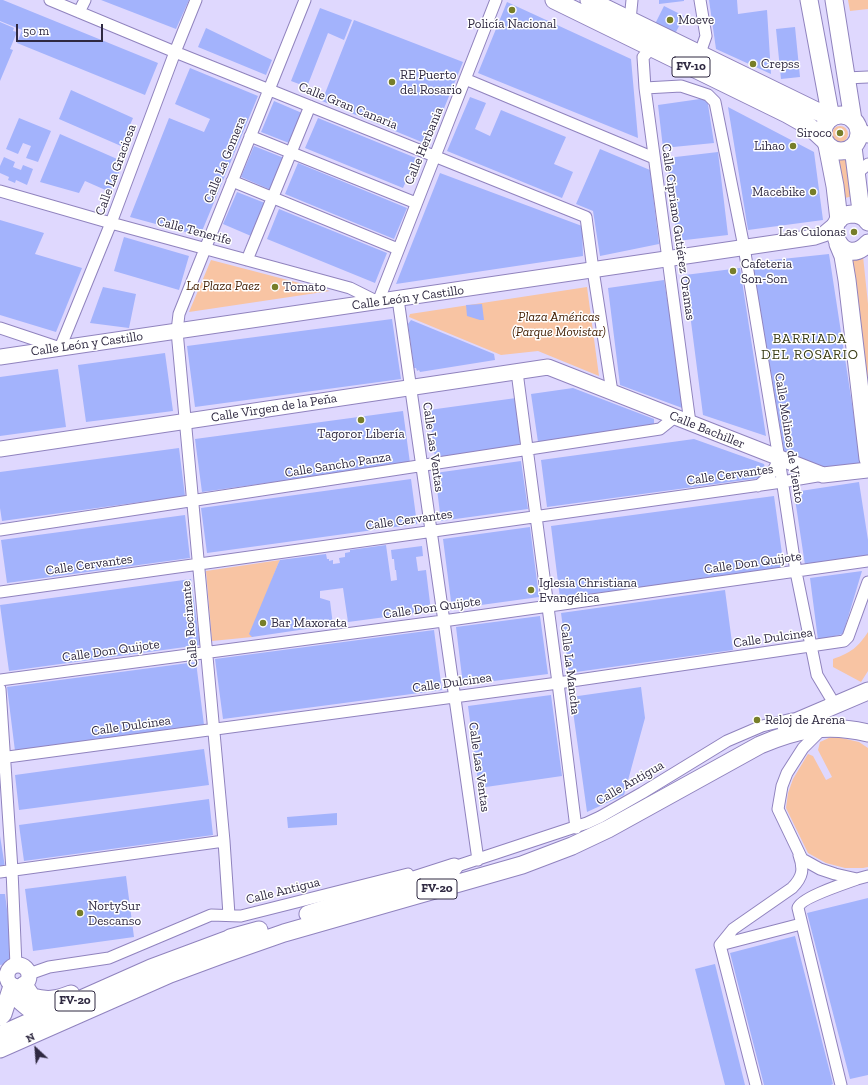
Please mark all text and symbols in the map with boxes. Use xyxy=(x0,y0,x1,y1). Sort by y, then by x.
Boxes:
marker: Policía Nacional xyxy=(507,5,517,15)
place label: Moeve xyxy=(678,12,714,28)
marker: Moeve xyxy=(665,15,675,25)
scale bar xyxy=(18,16,105,42)
place label: Policía Nacional xyxy=(468,16,556,32)
text: 50 m xyxy=(23,24,49,38)
place label: Crepss xyxy=(761,56,800,72)
road number: FV-10 xyxy=(672,57,710,77)
marker: Crepss xyxy=(748,59,758,69)
place label: RE Puerto del Rosario xyxy=(400,67,462,98)
marker: RE Puerto del Rosario xyxy=(387,77,397,87)
street label: Calle Gran Canaria xyxy=(296,79,400,133)
street label: Calle Herbania xyxy=(401,105,447,187)
street label: Calle La Gomera xyxy=(201,115,249,205)
street label: Calle La Graciosa xyxy=(92,122,140,218)
place label: Siroco xyxy=(797,125,832,141)
marker: Siroco xyxy=(835,128,845,138)
place label: Lihao xyxy=(754,138,785,154)
marker: Lihao xyxy=(788,141,798,151)
street label: Calle Cipriano Gutiérez Oramas xyxy=(658,143,698,321)
place label: Macebike xyxy=(752,184,805,200)
marker: Macebike xyxy=(808,187,818,197)
street label: Calle Tenerife xyxy=(155,214,233,248)
place label: Las Culonas xyxy=(779,224,846,240)
marker: Las Culonas xyxy=(849,227,859,237)
place label: Cafeteria Son-Son xyxy=(741,256,792,287)
marker: Cafeteria Son-Son xyxy=(728,266,738,276)
park label: La Plaza Paez xyxy=(186,278,260,294)
place label: Tomato xyxy=(283,279,326,295)
marker: Tomato xyxy=(270,282,280,292)
street label: Calle León y Castillo xyxy=(351,282,465,314)
park label: Plaza Américas (Parque Movistar) xyxy=(512,309,606,340)
street label: Calle León y Castillo xyxy=(30,328,144,360)
district label: BARRIADA DEL ROSARIO xyxy=(761,331,859,364)
street label: Calle Molinos de Viento xyxy=(771,372,807,504)
street label: Calle Virgen de la Peña xyxy=(210,390,338,426)
street label: Calle Las Ventas xyxy=(419,401,447,493)
street label: Calle Bachiller xyxy=(667,408,747,452)
marker: Tagoror Libería xyxy=(356,415,366,425)
place label: Tagoror Libería xyxy=(317,426,405,442)
street label: Calle Sancho Panza xyxy=(284,449,392,481)
street label: Calle Cervantes xyxy=(686,461,774,489)
street label: Calle Cervantes xyxy=(365,506,453,534)
street label: Calle Don Quijote xyxy=(703,548,803,578)
street label: Calle Cervantes xyxy=(45,551,133,579)
place label: Iglesia Christiana Evangélica xyxy=(539,575,637,606)
street label: Calle Rocinante xyxy=(178,580,202,668)
marker: Iglesia Christiana Evangélica xyxy=(526,585,536,595)
street label: Calle Don Quijote xyxy=(382,593,482,623)
place label: Bar Maxorata xyxy=(271,615,347,631)
marker: Bar Maxorata xyxy=(258,618,268,628)
street label: Calle La Mancha xyxy=(557,623,583,715)
street label: Calle Dulcinea xyxy=(732,625,814,651)
street label: Calle Don Quijote xyxy=(61,636,161,666)
street label: Calle Dulcinea xyxy=(411,670,493,696)
place label: Reloj de Arena xyxy=(765,712,845,728)
street label: Calle Dulcinea xyxy=(90,713,172,739)
marker: Reloj de Arena xyxy=(752,715,762,725)
street label: Calle Las Ventas xyxy=(465,721,493,813)
street label: Calle Antigua xyxy=(593,757,667,809)
street label: Calle Antigua xyxy=(244,874,322,908)
road number: FV-20 xyxy=(417,879,457,899)
place label: NortySur Descanso xyxy=(88,898,141,929)
marker: NortySur Descanso xyxy=(75,908,85,918)
road number: FV-20 xyxy=(55,991,95,1011)
north arrow xyxy=(16,1029,56,1069)
text: N xyxy=(24,1030,37,1045)

